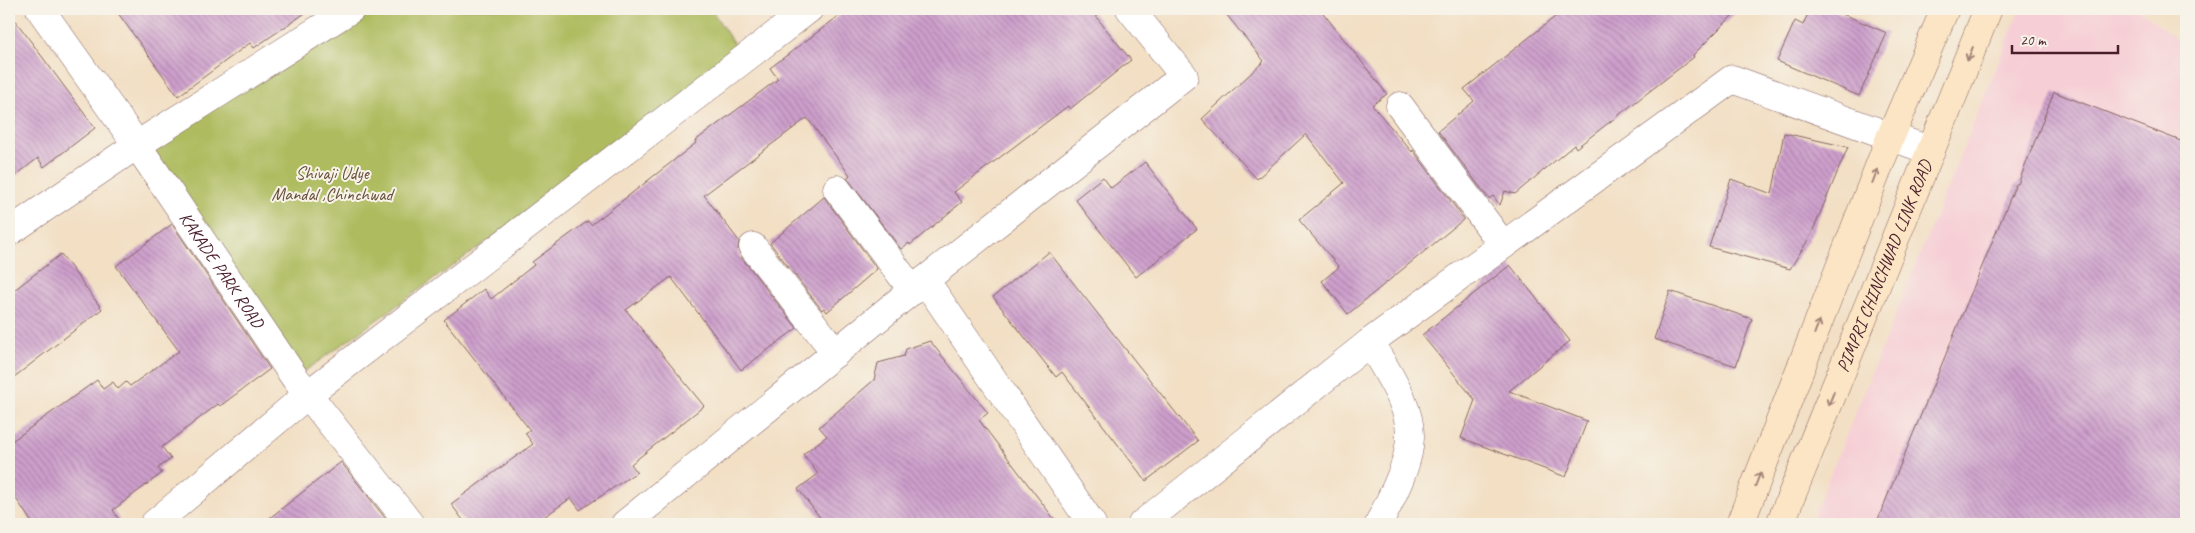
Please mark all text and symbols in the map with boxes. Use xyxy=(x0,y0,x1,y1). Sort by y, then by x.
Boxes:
scale bar xyxy=(2012,22,2119,54)
text: 20 m xyxy=(2020,31,2047,50)
one-way arrow xyxy=(1965,46,1974,61)
street label: PIMPRI CHINCHWAD LINK ROAD xyxy=(1832,156,1937,375)
park label: Shivaji Udye Mandal ,Chinchwad xyxy=(271,162,395,205)
one-way arrow xyxy=(1871,169,1880,184)
street label: KAKADE PARK ROAD xyxy=(175,208,270,333)
one-way arrow xyxy=(1813,320,1822,335)
one-way arrow xyxy=(1825,392,1834,407)
one-way arrow xyxy=(1754,472,1763,487)

